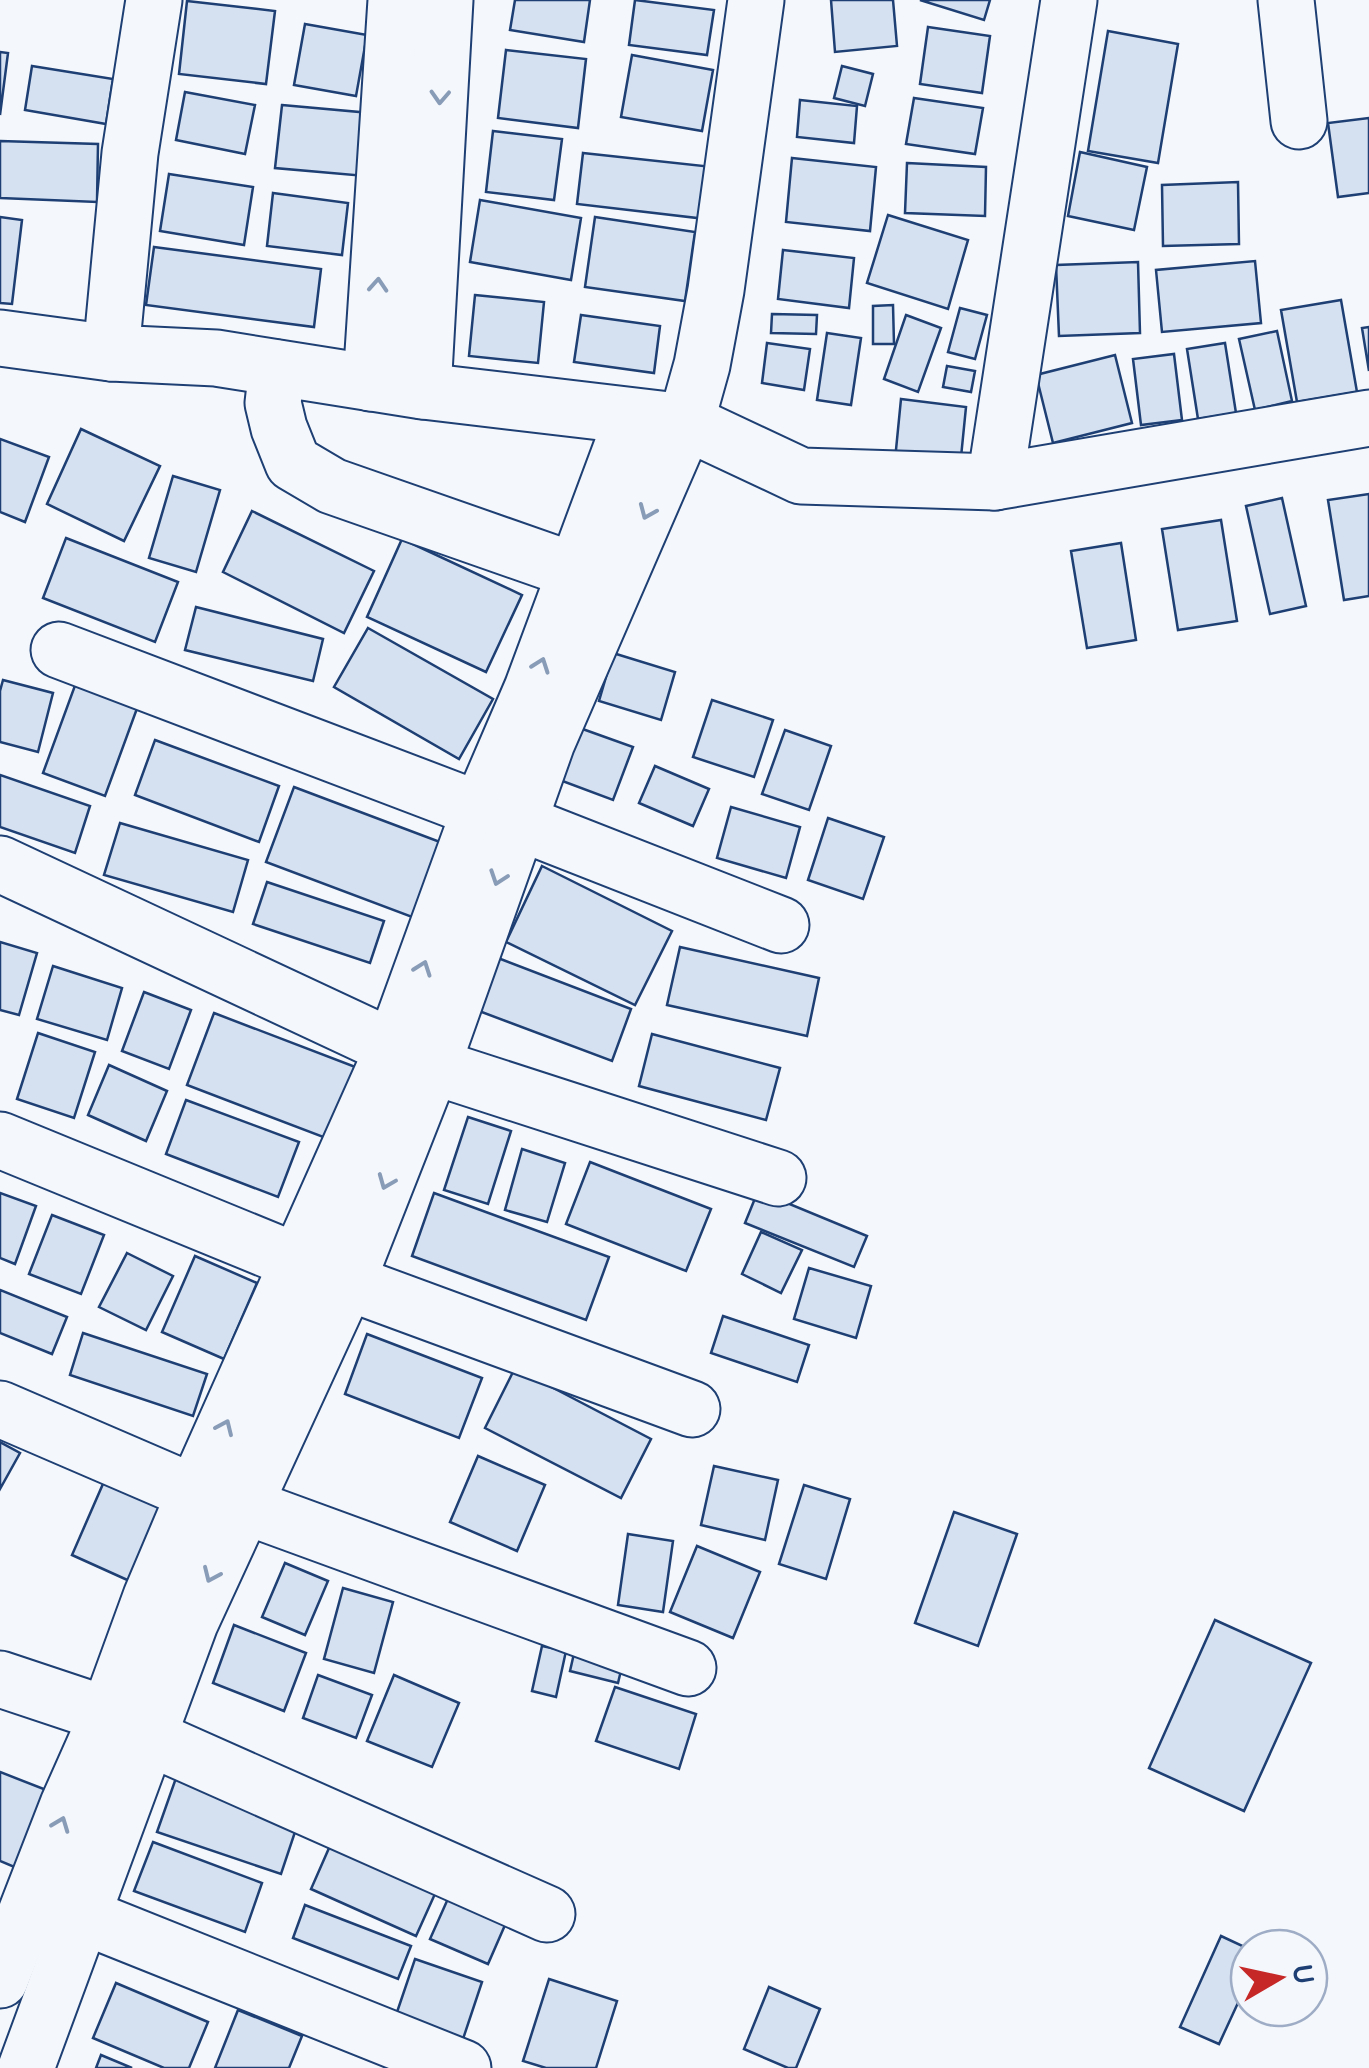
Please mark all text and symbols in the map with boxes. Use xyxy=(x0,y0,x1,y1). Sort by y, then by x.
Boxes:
one-way arrow xyxy=(430,90,451,106)
one-way arrow xyxy=(367,277,388,293)
one-way arrow xyxy=(639,502,659,520)
one-way arrow xyxy=(529,658,550,675)
one-way arrow xyxy=(490,868,510,885)
one-way arrow xyxy=(411,960,432,977)
one-way arrow xyxy=(377,1173,398,1190)
one-way arrow xyxy=(212,1419,232,1437)
one-way arrow xyxy=(203,1565,223,1583)
one-way arrow xyxy=(49,1816,69,1834)
north arrow xyxy=(1229,1928,1329,2028)
text: U xyxy=(1285,1962,1323,1987)

